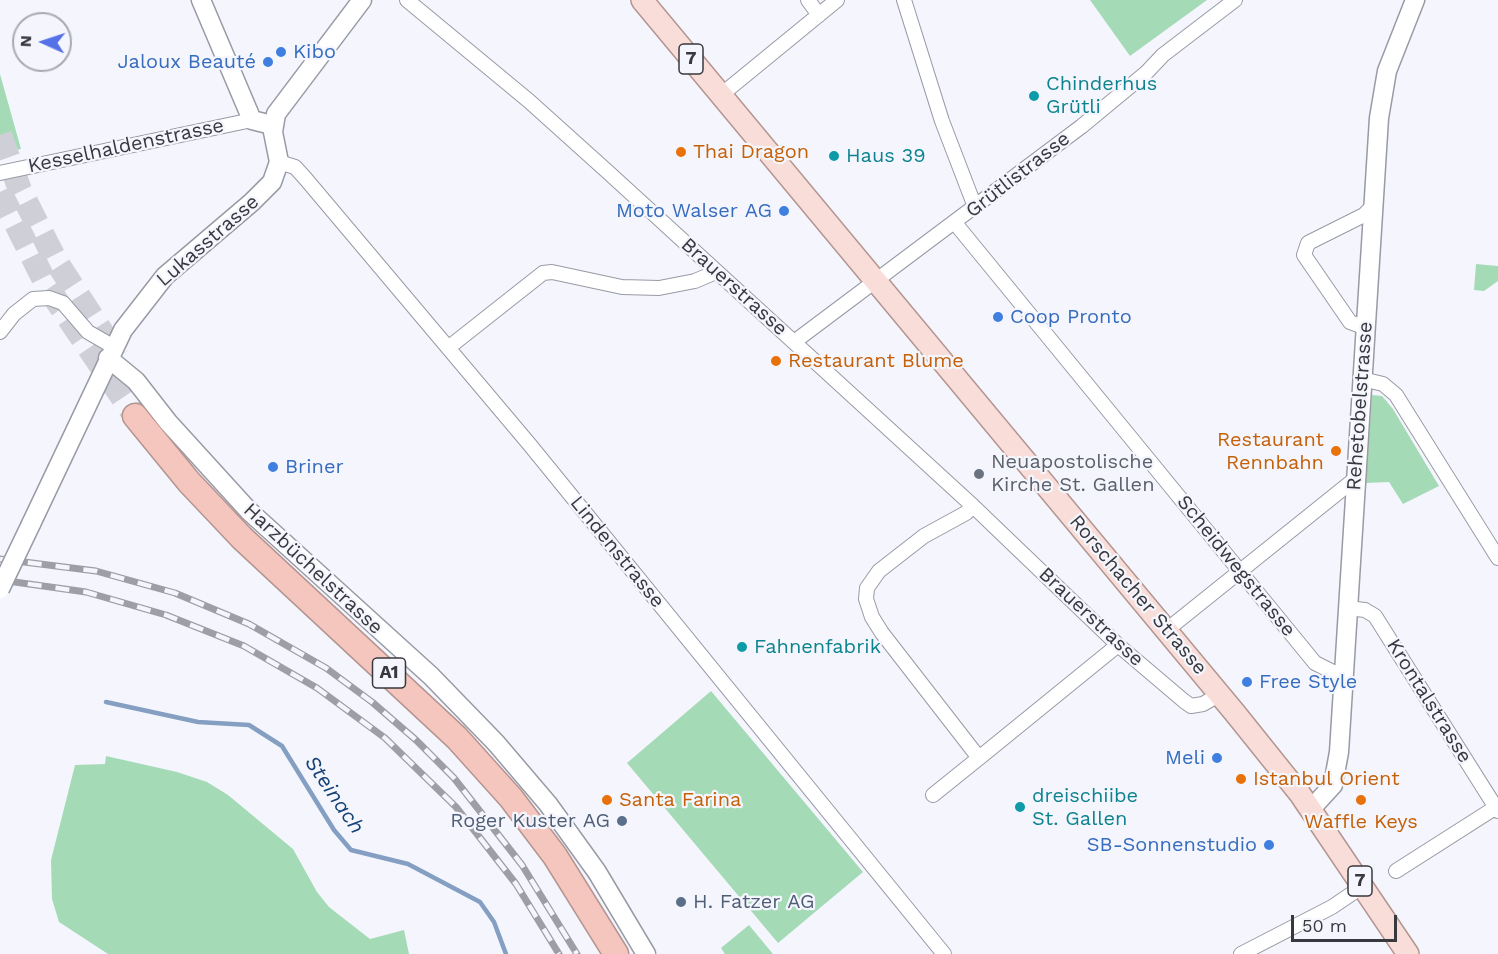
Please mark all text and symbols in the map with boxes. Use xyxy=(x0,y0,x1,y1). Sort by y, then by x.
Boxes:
north arrow xyxy=(12,12,72,72)
text: N xyxy=(16,35,35,48)
place label: Kibo xyxy=(293,40,336,64)
road number: 7 xyxy=(679,44,703,74)
marker: Kibo xyxy=(274,45,288,59)
place label: Jaloux Beauté xyxy=(118,50,256,74)
marker: Jaloux Beauté xyxy=(261,55,275,69)
place label: Chinderhus Grütli xyxy=(1046,72,1157,119)
marker: Chinderhus Grütli xyxy=(1027,89,1041,103)
street label: Kesselhaldenstrasse xyxy=(26,114,226,178)
street label: Grütlistrasse xyxy=(961,127,1075,223)
place label: Thai Dragon xyxy=(693,140,809,164)
place label: Haus 39 xyxy=(846,144,926,168)
marker: Thai Dragon xyxy=(674,145,688,159)
marker: Haus 39 xyxy=(827,149,841,163)
street label: Lukasstrasse xyxy=(152,190,264,292)
place label: Moto Walser AG xyxy=(616,199,772,223)
marker: Moto Walser AG xyxy=(777,204,791,218)
street label: Brauerstrasse xyxy=(676,233,792,341)
place label: Coop Pronto xyxy=(1010,305,1132,329)
marker: Coop Pronto xyxy=(991,310,1005,324)
street label: Rehetobelstrasse xyxy=(1342,321,1378,491)
place label: Restaurant Blume xyxy=(788,349,964,373)
marker: Restaurant Blume xyxy=(769,354,783,368)
place label: Restaurant Rennbahn xyxy=(1217,428,1324,475)
marker: Restaurant Rennbahn xyxy=(1329,444,1343,458)
place label: Neuapostolische Kirche St. Gallen xyxy=(991,450,1155,497)
place label: Briner xyxy=(285,455,344,479)
marker: Briner xyxy=(266,460,280,474)
marker: Neuapostolische Kirche St. Gallen xyxy=(972,467,986,481)
street label: Scheidwegstrasse xyxy=(1172,490,1300,642)
street label: Lindenstrasse xyxy=(565,491,669,613)
street label: Harzbüchelstrasse xyxy=(238,498,388,640)
street label: Rorschacher Strasse xyxy=(1064,510,1212,680)
street label: Brauerstrasse xyxy=(1034,562,1148,672)
place label: Fahnenfabrik xyxy=(754,635,881,659)
street label: Krontalstrasse xyxy=(1381,635,1477,767)
marker: Fahnenfabrik xyxy=(735,640,749,654)
road number: A1 xyxy=(372,658,406,688)
place label: Free Style xyxy=(1259,670,1357,694)
marker: Free Style xyxy=(1240,675,1254,689)
place label: Meli xyxy=(1165,746,1205,770)
water label: Steinach xyxy=(299,751,369,839)
marker: Meli xyxy=(1210,751,1224,765)
place label: Istanbul Orient xyxy=(1253,767,1400,791)
marker: Istanbul Orient xyxy=(1234,772,1248,786)
place label: dreischiibe St. Gallen xyxy=(1032,784,1138,831)
place label: Santa Farina xyxy=(619,788,741,812)
marker: Santa Farina xyxy=(600,793,614,807)
marker: Waffle Keys xyxy=(1354,793,1368,807)
marker: dreischiibe St. Gallen xyxy=(1013,800,1027,814)
place label: Roger Kuster AG xyxy=(450,809,610,833)
place label: Waffle Keys xyxy=(1304,810,1418,834)
marker: Roger Kuster AG xyxy=(615,814,629,828)
place label: SB-Sonnenstudio xyxy=(1087,833,1257,857)
marker: SB-Sonnenstudio xyxy=(1262,838,1276,852)
road number: 7 xyxy=(1348,866,1372,896)
place label: H. Fatzer AG xyxy=(693,890,815,914)
marker: H. Fatzer AG xyxy=(674,895,688,909)
scale bar xyxy=(1294,903,1400,941)
text: 50 m xyxy=(1302,915,1347,936)

